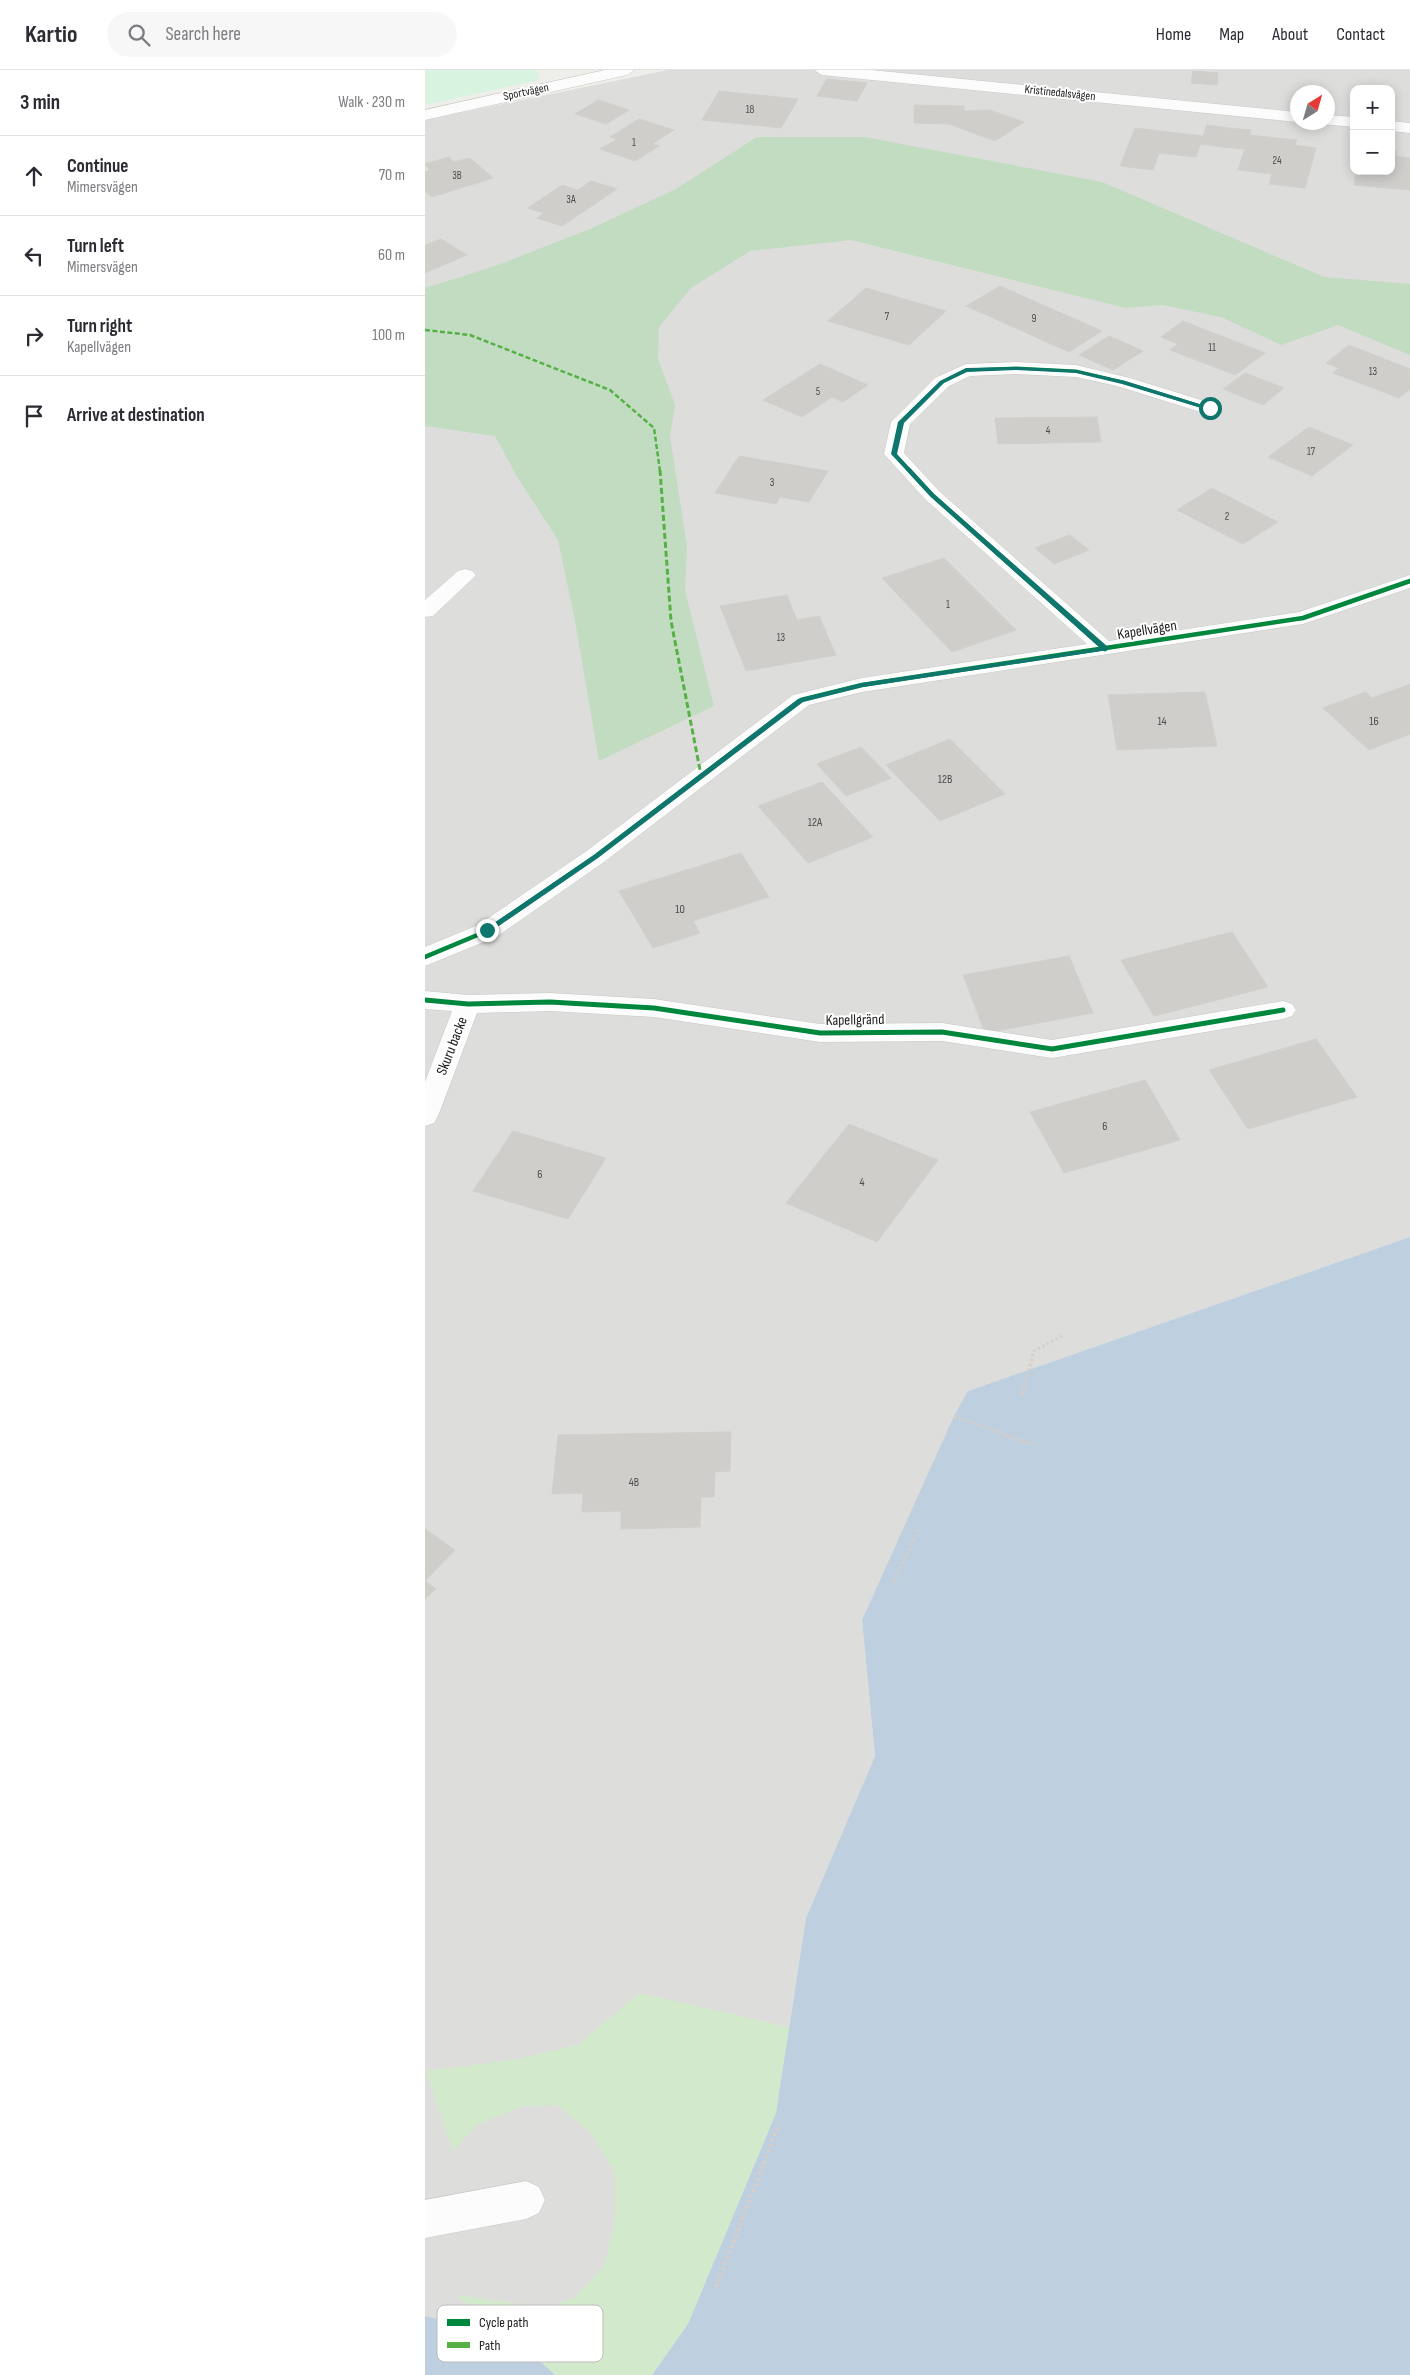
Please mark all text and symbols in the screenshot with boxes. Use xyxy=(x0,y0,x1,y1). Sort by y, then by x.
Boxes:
search box xyxy=(107,12,457,57)
text: Kartio xyxy=(25,20,77,49)
icon: search xyxy=(125,21,153,49)
text: Search here xyxy=(165,23,241,46)
text: Home xyxy=(1156,24,1191,45)
text: Map xyxy=(1219,24,1244,45)
text: About xyxy=(1272,24,1308,45)
text: Contact xyxy=(1336,24,1385,45)
street label: Sportvägen xyxy=(502,80,550,104)
street label: Kristinedalsvägen xyxy=(1024,82,1096,104)
north arrow xyxy=(1290,85,1335,130)
map controls xyxy=(1350,85,1395,175)
button: + xyxy=(1350,85,1395,130)
text: 3 min xyxy=(20,90,60,115)
text: Walk · 230 m xyxy=(338,93,405,112)
house number: 18 xyxy=(746,103,755,116)
button: − xyxy=(1350,130,1395,175)
house number: 1 xyxy=(632,136,636,149)
house number: 24 xyxy=(1272,154,1282,167)
text: Continue xyxy=(67,155,128,178)
icon: ahead xyxy=(20,162,48,190)
text: 70 m xyxy=(379,166,405,185)
house number: 3B xyxy=(452,169,462,182)
text: Mimersvägen xyxy=(67,178,138,197)
house number: 3A xyxy=(566,193,576,206)
text: Turn left xyxy=(67,235,124,258)
icon: left xyxy=(20,242,48,270)
text: 60 m xyxy=(378,246,405,265)
text: Mimersvägen xyxy=(67,258,138,277)
house number: 7 xyxy=(885,310,890,323)
house number: 9 xyxy=(1032,312,1037,325)
text: Turn right xyxy=(67,315,132,338)
icon: right xyxy=(20,322,48,350)
text: 100 m xyxy=(372,326,405,345)
text: Kapellvägen xyxy=(67,338,131,357)
house number: 11 xyxy=(1208,341,1216,354)
house number: 13 xyxy=(1369,365,1378,378)
house number: 5 xyxy=(816,385,820,398)
route start xyxy=(1199,397,1222,420)
icon: arrive xyxy=(20,402,48,430)
text: Arrive at destination xyxy=(67,404,205,427)
house number: 4 xyxy=(1046,424,1051,437)
house number: 17 xyxy=(1307,445,1316,458)
house number: 3 xyxy=(770,476,775,489)
house number: 2 xyxy=(1225,510,1230,523)
house number: 1 xyxy=(946,598,950,611)
street label: Kapellvägen xyxy=(1116,616,1178,644)
house number: 13 xyxy=(777,631,786,644)
house number: 14 xyxy=(1157,714,1167,729)
house number: 16 xyxy=(1369,714,1379,729)
house number: 12B xyxy=(938,772,952,787)
house number: 12A xyxy=(808,815,823,830)
house number: 10 xyxy=(675,902,685,917)
route end xyxy=(476,919,499,942)
street label: Kapellgränd xyxy=(825,1010,885,1030)
street label: Skuru backe xyxy=(432,1014,472,1078)
house number: 6 xyxy=(1102,1119,1108,1134)
house number: 6 xyxy=(537,1167,543,1182)
house number: 4 xyxy=(859,1175,865,1190)
house number: 4B xyxy=(629,1475,639,1490)
legend xyxy=(437,2305,603,2362)
text: Cycle path xyxy=(479,2314,529,2331)
text: Path xyxy=(479,2337,500,2354)

